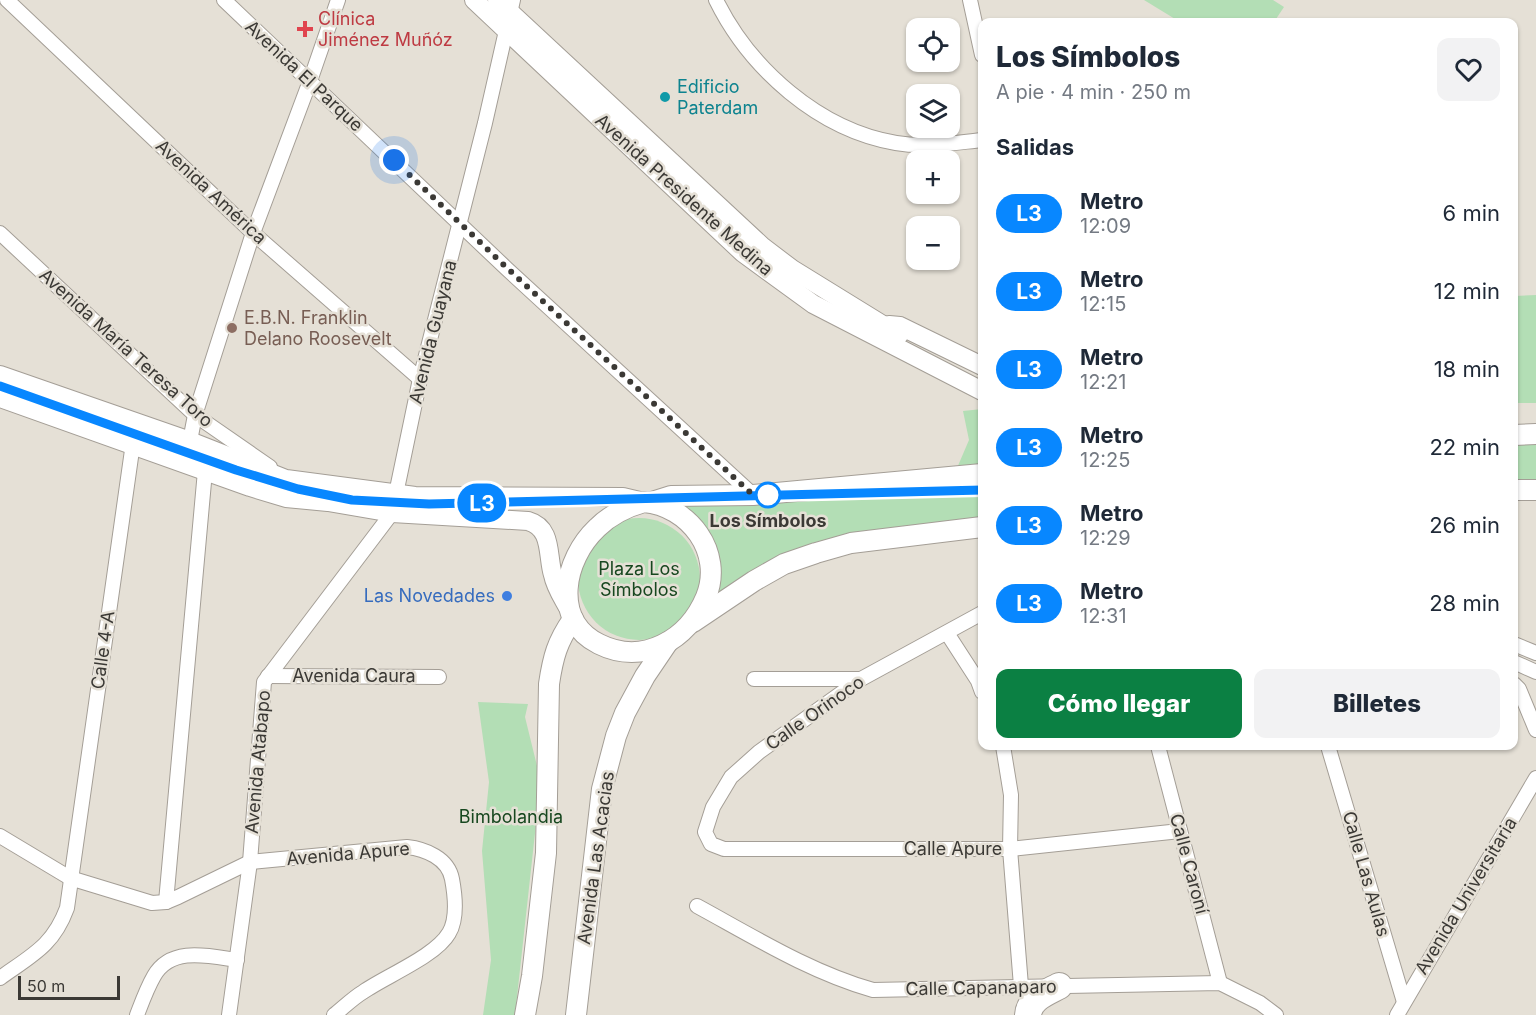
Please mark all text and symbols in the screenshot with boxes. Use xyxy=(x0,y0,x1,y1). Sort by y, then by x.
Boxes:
place label: Clínica Jiménez Muñóz xyxy=(318,8,453,50)
street label: Avenida El Parque xyxy=(241,16,367,136)
map controls xyxy=(906,18,960,270)
button: locate xyxy=(906,18,960,72)
marker: Clínica Jiménez Muñóz xyxy=(296,20,314,38)
button: heart xyxy=(1437,38,1500,101)
text: Los Símbolos xyxy=(996,40,1180,74)
place label: Edificio Paterdam xyxy=(677,76,758,118)
text: A pie · 4 min · 250 m xyxy=(996,80,1191,104)
button: layers xyxy=(906,84,960,138)
marker: Edificio Paterdam xyxy=(658,90,672,104)
street label: Avenida Presidente Medina xyxy=(591,109,777,280)
text: Salidas xyxy=(996,134,1074,160)
street label: Avenida América xyxy=(152,135,271,248)
your location xyxy=(379,145,409,175)
button: + xyxy=(906,150,960,204)
text: Metro xyxy=(1080,188,1144,214)
text: 6 min xyxy=(1443,200,1500,226)
text: L3 xyxy=(1016,201,1042,226)
text: 12:09 xyxy=(1080,214,1131,238)
button: − xyxy=(906,216,960,270)
street label: Avenida Guayana xyxy=(404,258,461,406)
street label: Avenida María Teresa Toro xyxy=(35,264,217,431)
text: Metro xyxy=(1080,266,1144,292)
text: 12 min xyxy=(1434,278,1500,304)
text: L3 xyxy=(1016,279,1042,304)
text: 12:15 xyxy=(1080,292,1126,316)
place label: E.B.N. Franklin Delano Roosevelt xyxy=(244,307,392,349)
marker: E.B.N. Franklin Delano Roosevelt xyxy=(225,321,239,335)
text: Metro xyxy=(1080,344,1144,370)
text: 18 min xyxy=(1434,356,1500,382)
text: L3 xyxy=(1016,357,1042,382)
text: 12:21 xyxy=(1080,370,1126,394)
text: Metro xyxy=(1080,422,1144,448)
text: 22 min xyxy=(1429,434,1500,460)
text: L3 xyxy=(1016,435,1042,460)
text: 12:25 xyxy=(1080,448,1130,472)
marker: Los Símbolos xyxy=(755,482,781,508)
line badge: L3 xyxy=(455,484,509,522)
text: L3 xyxy=(469,491,495,516)
text: Metro xyxy=(1080,500,1144,526)
place label: Los Símbolos xyxy=(709,510,827,531)
text: 26 min xyxy=(1429,512,1500,538)
text: L3 xyxy=(1016,513,1042,538)
text: 12:29 xyxy=(1080,526,1131,550)
park label: Plaza Los Símbolos xyxy=(598,558,680,600)
text: Metro xyxy=(1080,578,1144,604)
place label: Las Novedades xyxy=(364,585,495,606)
marker: Las Novedades xyxy=(500,589,514,603)
text: 28 min xyxy=(1429,590,1500,616)
text: L3 xyxy=(1016,591,1042,616)
text: 12:31 xyxy=(1080,604,1127,628)
street label: Calle 4-A xyxy=(87,609,118,691)
street label: Avenida Caura xyxy=(292,665,416,686)
button: Cómo llegar xyxy=(996,669,1242,738)
button: Billetes xyxy=(1254,669,1500,738)
street label: Calle Orinoco xyxy=(761,671,868,754)
street label: Avenida Atabapo xyxy=(241,689,274,835)
street label: Avenida Las Acacias xyxy=(573,770,618,946)
park label: Bimbolandia xyxy=(459,806,563,827)
street label: Calle Las Aulas xyxy=(1339,809,1394,939)
street label: Calle Caroní xyxy=(1166,811,1213,917)
street label: Avenida Universitaria xyxy=(1410,813,1521,978)
street label: Avenida Apure xyxy=(285,838,410,869)
street label: Calle Apure xyxy=(904,838,1002,859)
scale bar xyxy=(18,973,120,1000)
text: 50 m xyxy=(27,976,65,996)
street label: Calle Capanaparo xyxy=(905,976,1057,999)

